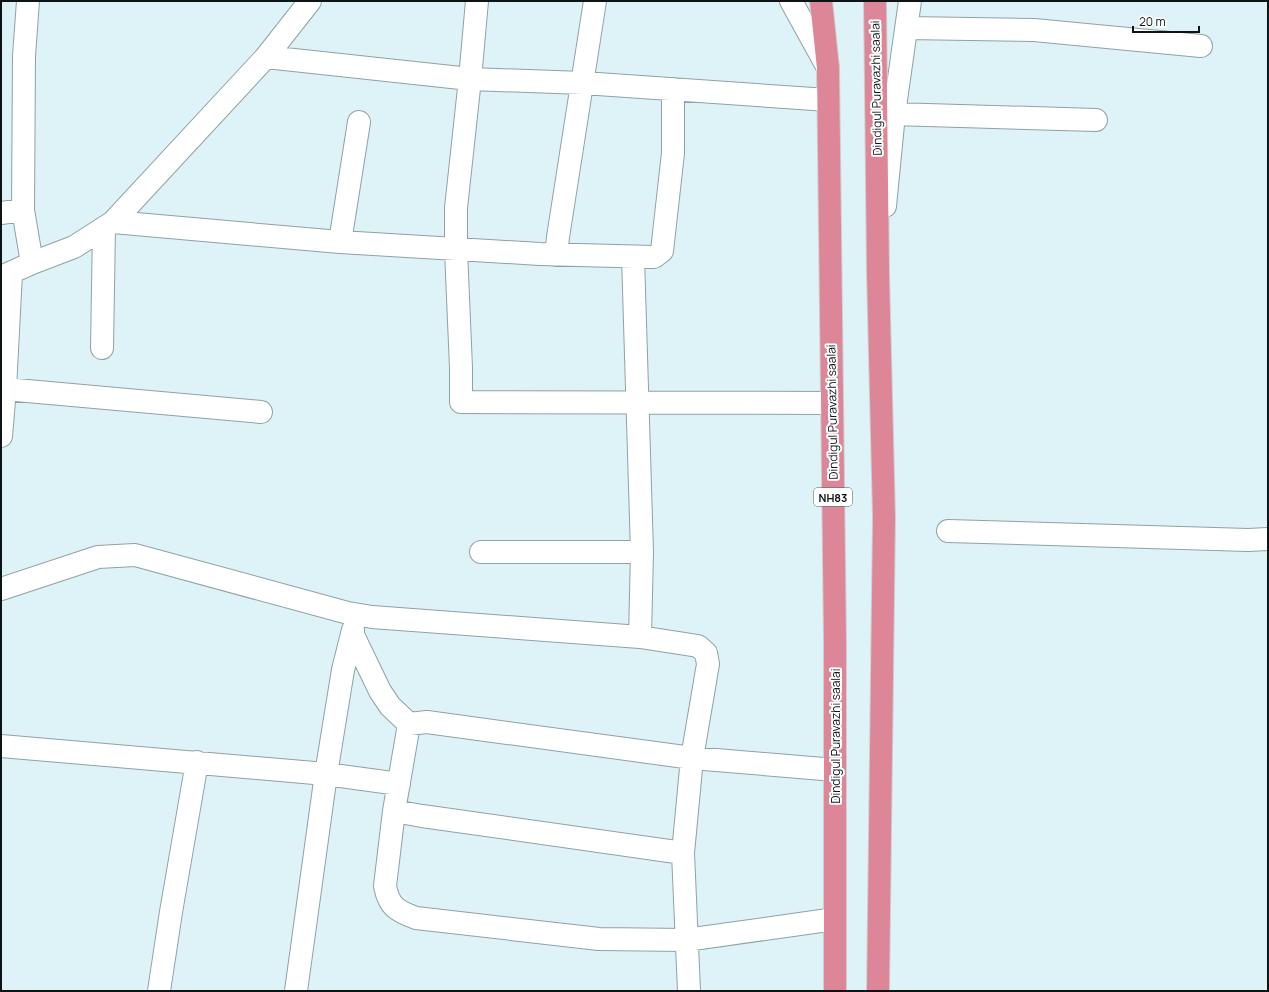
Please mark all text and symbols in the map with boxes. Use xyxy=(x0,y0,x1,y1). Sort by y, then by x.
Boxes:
scale bar xyxy=(1133,8,1199,34)
text: 20 m xyxy=(1139,13,1166,30)
street label: Dindigul Puravazhi saalai xyxy=(866,20,886,156)
street label: Dindigul Puravazhi saalai xyxy=(822,344,842,480)
road number: NH83 xyxy=(814,488,852,506)
street label: Dindigul Puravazhi saalai xyxy=(827,668,844,804)

